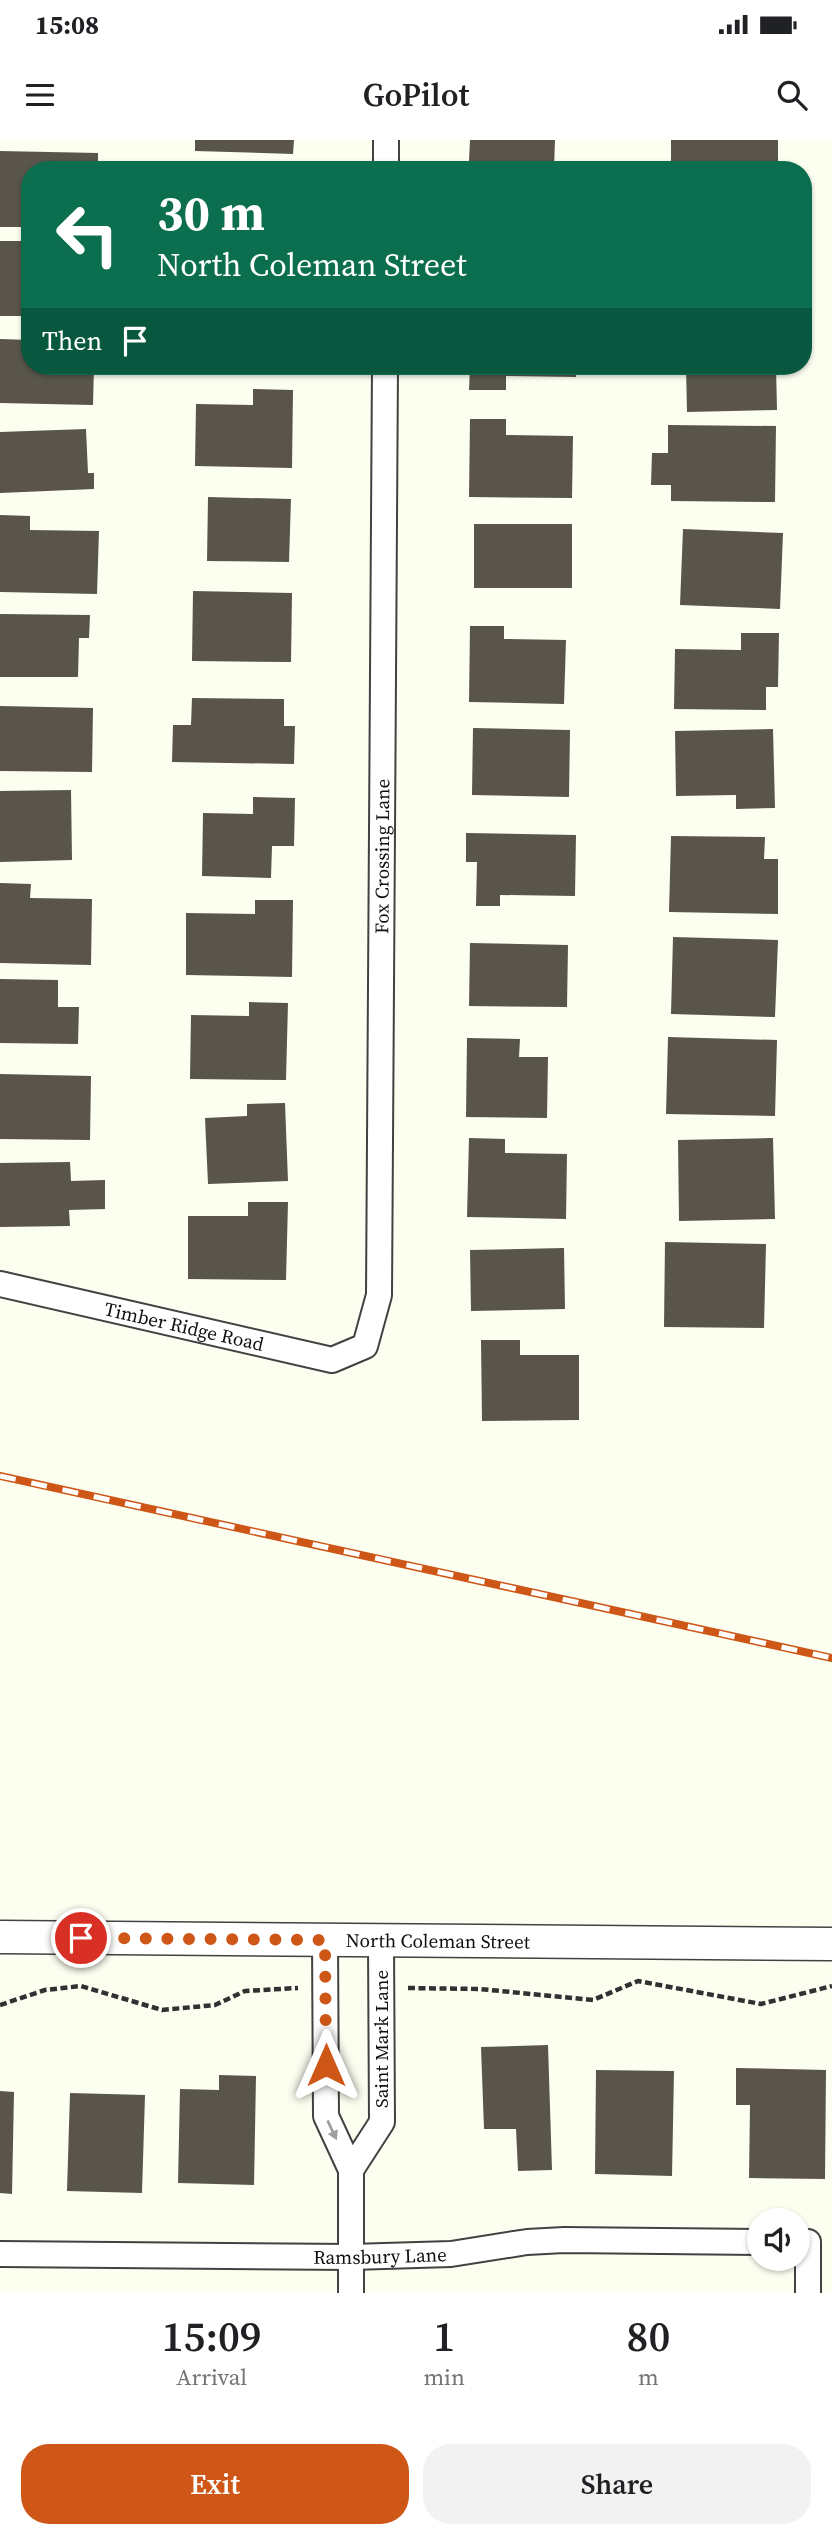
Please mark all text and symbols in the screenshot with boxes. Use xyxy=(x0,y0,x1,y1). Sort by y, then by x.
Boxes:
text: 15:08 xyxy=(35,7,99,43)
text: GoPilot xyxy=(363,73,469,117)
icon: menu xyxy=(21,76,59,114)
icon: search xyxy=(773,76,811,114)
text: 30 m xyxy=(157,179,265,246)
icon: left xyxy=(42,189,133,280)
text: North Coleman Street xyxy=(157,243,467,287)
icon: arrive xyxy=(116,322,154,360)
text: Then xyxy=(42,323,102,359)
street label: Fox Crossing Lane xyxy=(368,779,395,934)
street label: Timber Ridge Road xyxy=(102,1295,267,1357)
pin xyxy=(51,1908,111,1968)
icon: arrive xyxy=(62,1919,100,1957)
street label: North Coleman Street xyxy=(346,1927,531,1954)
street label: Saint Mark Lane xyxy=(368,1970,394,2108)
position arrow xyxy=(289,2028,363,2102)
one-way arrow xyxy=(327,2119,338,2140)
map controls xyxy=(747,2208,810,2271)
button: sound xyxy=(747,2208,810,2271)
street label: Ramsbury Lane xyxy=(313,2241,447,2270)
text: 15:09 xyxy=(162,2307,262,2365)
text: 1 xyxy=(433,2307,455,2365)
text: 80 xyxy=(627,2307,670,2365)
text: Arrival xyxy=(176,2361,247,2393)
text: min xyxy=(423,2361,465,2393)
text: m xyxy=(638,2361,659,2393)
button: Exit xyxy=(21,2444,409,2524)
button: Share xyxy=(423,2444,811,2524)

